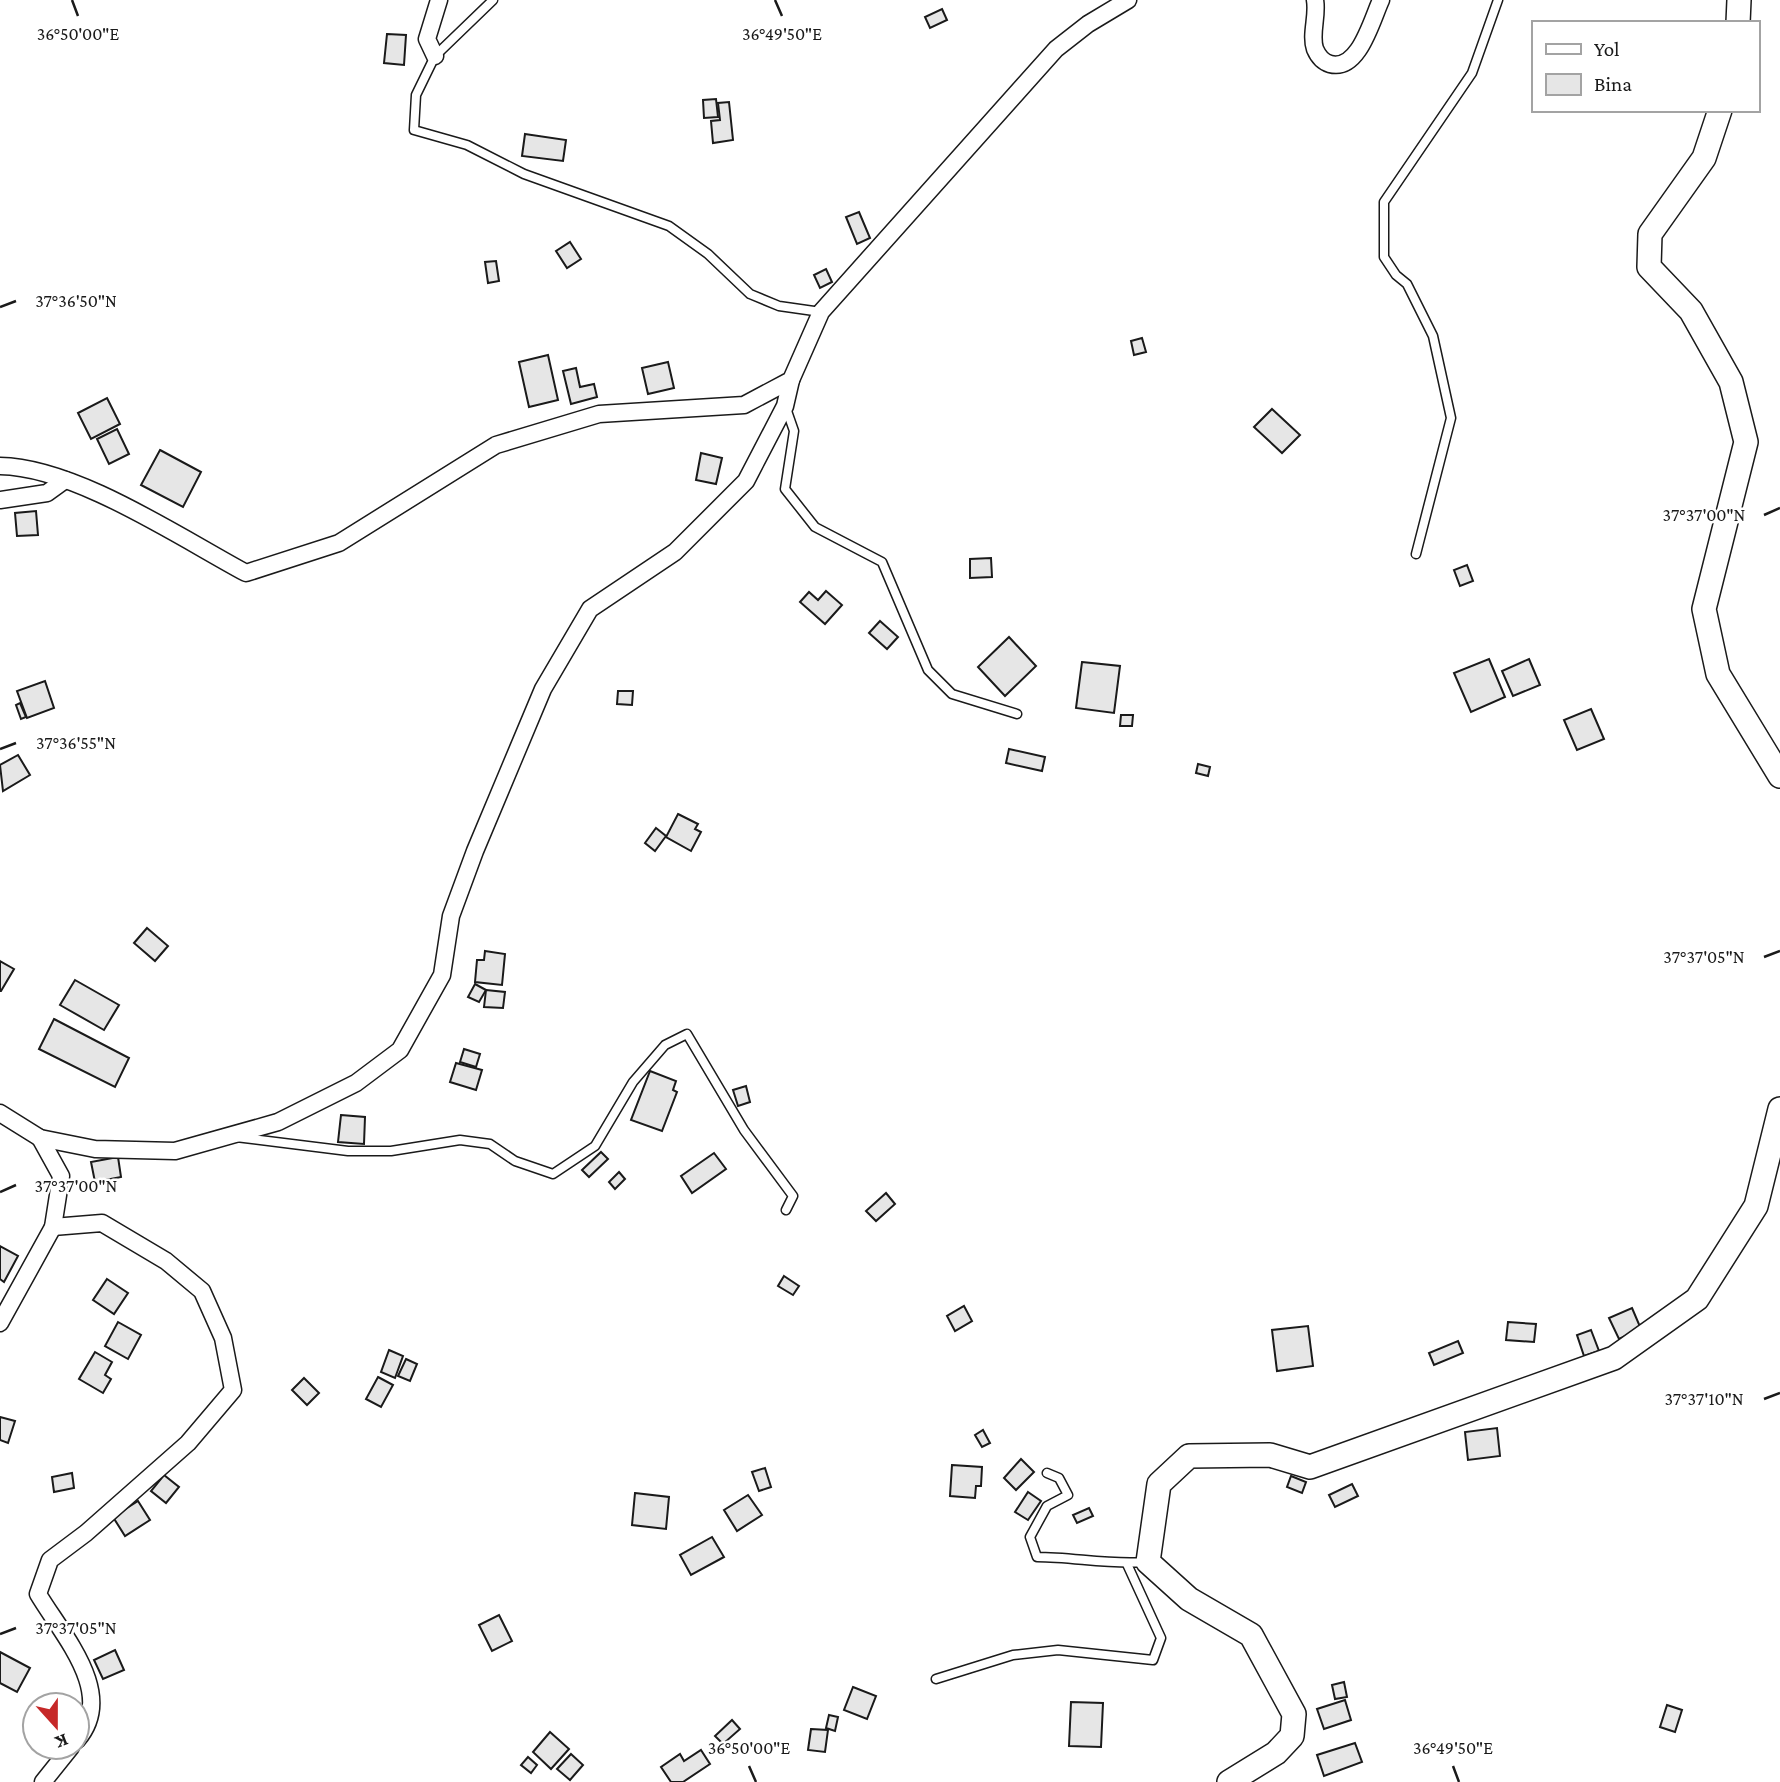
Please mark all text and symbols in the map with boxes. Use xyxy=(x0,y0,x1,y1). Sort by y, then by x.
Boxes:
legend xyxy=(1532,21,1759,112)
text: 36°50'00"E xyxy=(37,24,119,44)
text: 36°49'50"E xyxy=(742,24,822,44)
text: Yol xyxy=(1594,37,1620,61)
text: Bina xyxy=(1594,72,1632,96)
text: 37°36'50"N xyxy=(35,291,117,311)
text: 37°37'00"N xyxy=(1663,505,1746,525)
text: 37°36'55"N xyxy=(36,733,116,753)
text: 37°37'05"N xyxy=(1663,947,1745,967)
text: 37°37'00"N xyxy=(35,1176,118,1196)
text: 37°37'10"N xyxy=(1664,1389,1744,1409)
text: 37°37'05"N xyxy=(35,1618,117,1638)
north arrow xyxy=(21,1691,91,1761)
text: K xyxy=(52,1729,71,1754)
text: 36°50'00"E xyxy=(708,1738,790,1758)
text: 36°49'50"E xyxy=(1413,1738,1493,1758)

